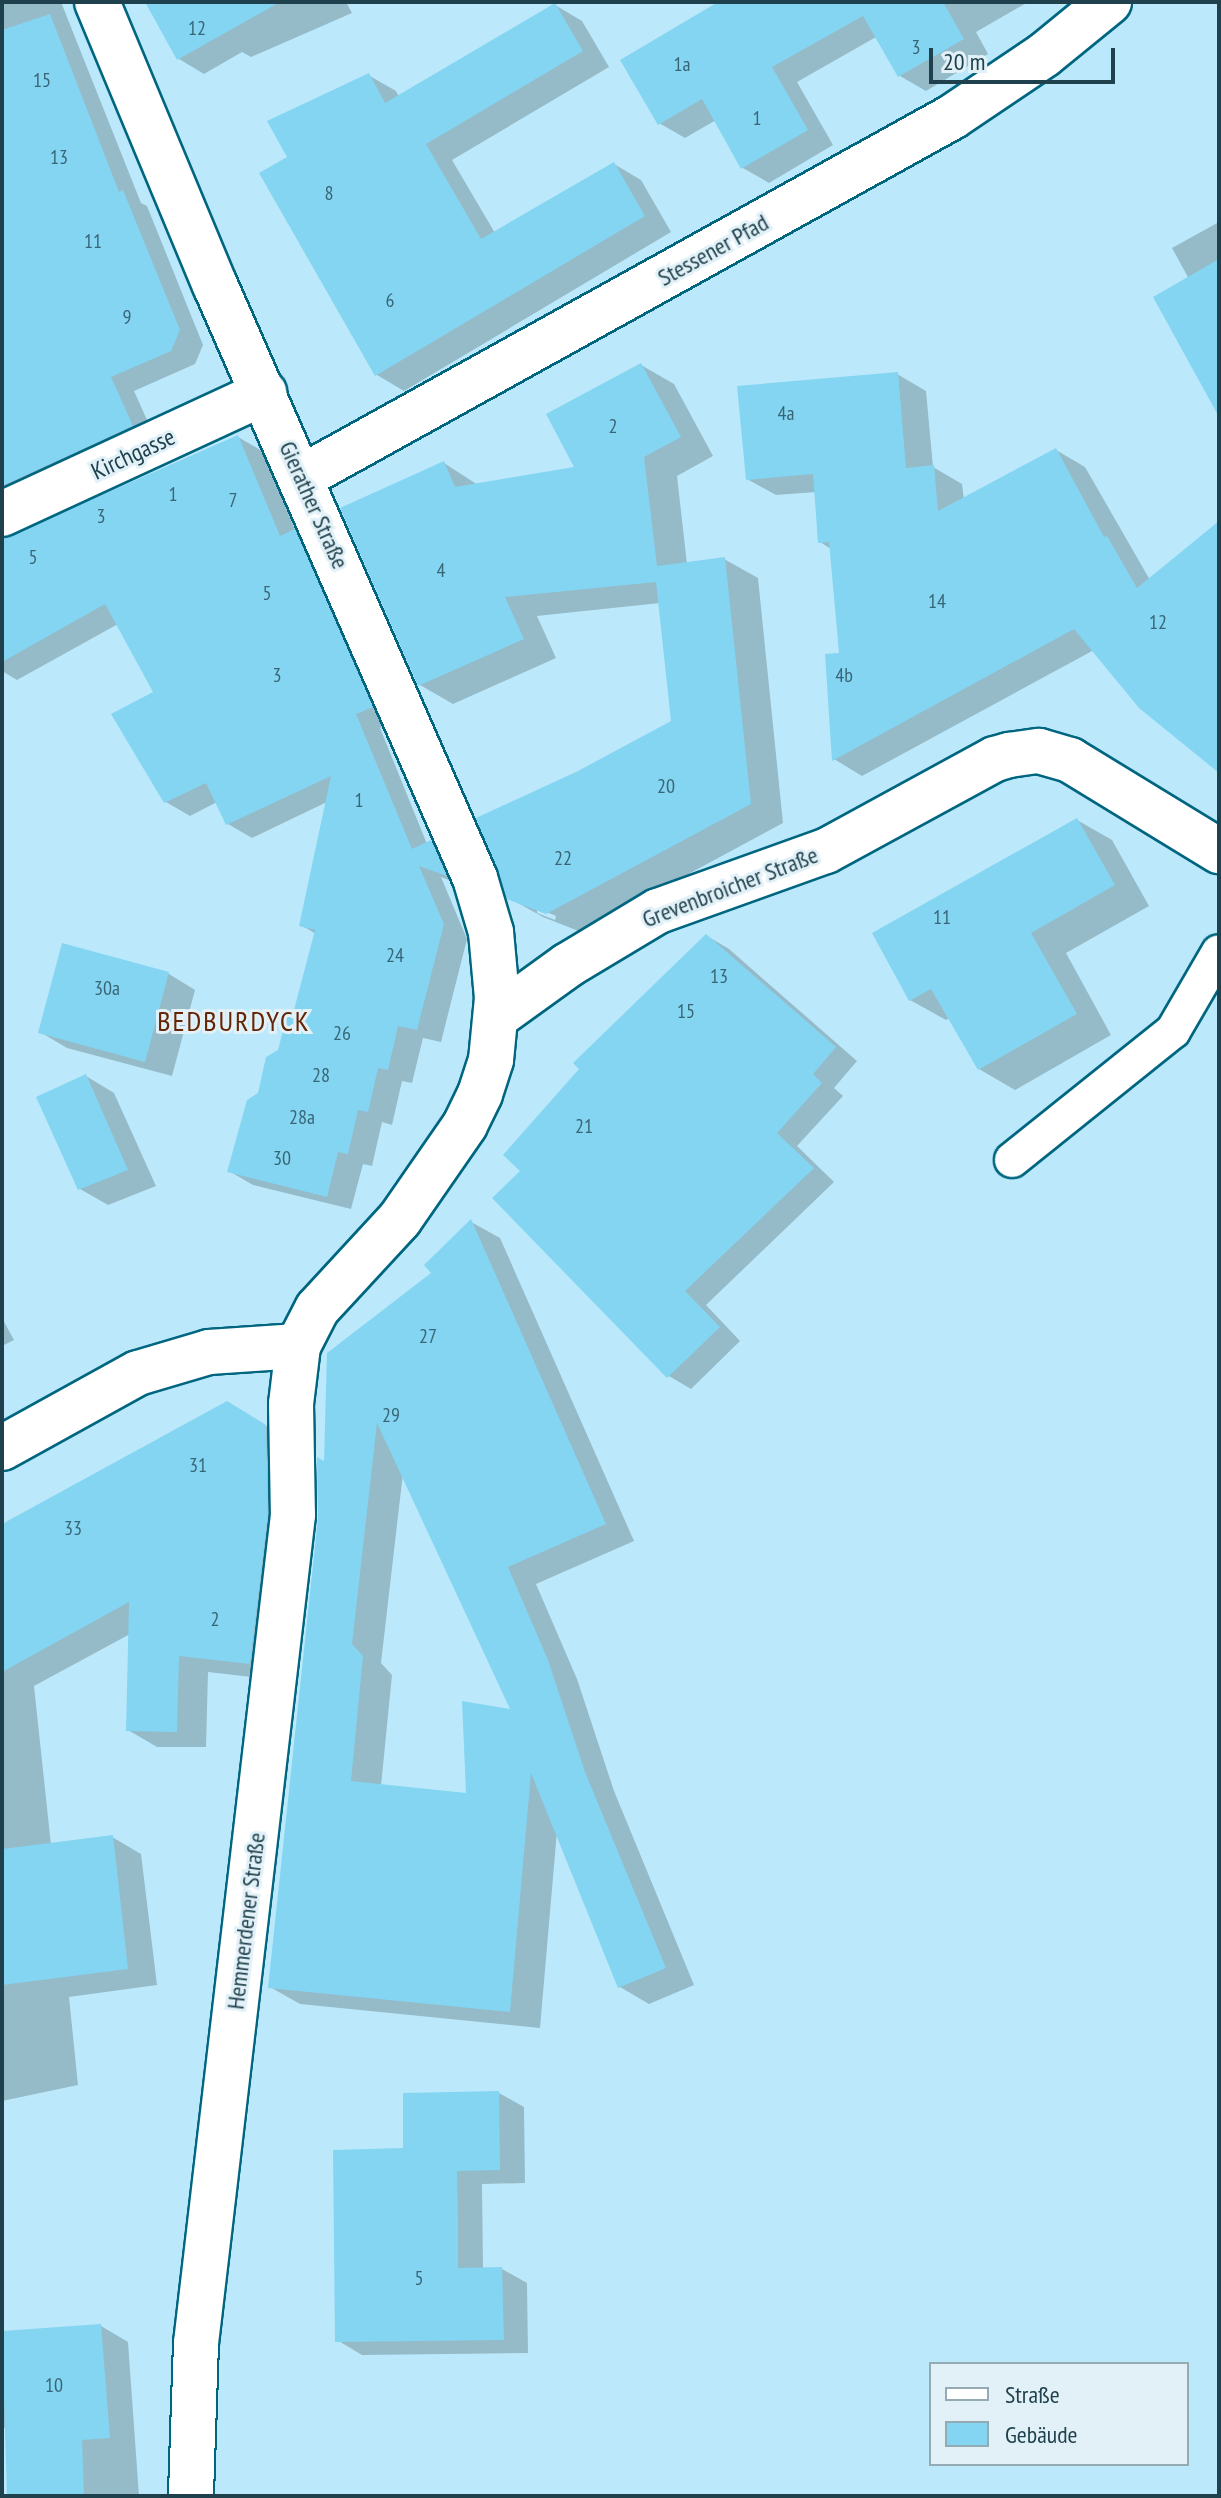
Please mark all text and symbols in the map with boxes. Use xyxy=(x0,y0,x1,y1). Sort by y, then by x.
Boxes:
house number: 12 xyxy=(188,16,206,40)
scale bar xyxy=(933,32,1119,82)
house number: 3 xyxy=(912,35,920,59)
text: 20 m xyxy=(943,46,985,77)
house number: 1a xyxy=(674,52,690,76)
house number: 15 xyxy=(33,68,51,92)
house number: 1 xyxy=(753,106,761,130)
house number: 13 xyxy=(50,145,68,169)
house number: 8 xyxy=(325,181,333,205)
street label: Stessener Pfad xyxy=(653,208,773,292)
house number: 11 xyxy=(84,229,102,253)
house number: 6 xyxy=(386,288,394,312)
house number: 9 xyxy=(123,305,131,329)
house number: 4a xyxy=(778,401,794,425)
house number: 2 xyxy=(609,414,617,438)
street label: Kirchgasse xyxy=(87,422,179,486)
street label: Gierather Straße xyxy=(273,437,355,573)
house number: 1 xyxy=(169,482,177,506)
house number: 7 xyxy=(229,488,237,512)
house number: 3 xyxy=(97,504,105,528)
house number: 5 xyxy=(29,545,37,569)
house number: 4 xyxy=(437,558,445,582)
house number: 5 xyxy=(263,581,271,605)
house number: 14 xyxy=(928,589,946,613)
house number: 12 xyxy=(1149,610,1167,634)
house number: 3 xyxy=(273,663,281,687)
house number: 4b xyxy=(835,663,853,687)
house number: 20 xyxy=(657,774,675,798)
house number: 1 xyxy=(355,788,363,812)
street label: Grevenbroicher Straße xyxy=(638,840,822,934)
house number: 22 xyxy=(554,846,572,870)
house number: 11 xyxy=(933,905,951,929)
house number: 24 xyxy=(386,943,404,967)
house number: 13 xyxy=(710,964,728,988)
house number: 30a xyxy=(94,976,120,1000)
house number: 15 xyxy=(677,999,695,1023)
district label: BEDBURDYCK xyxy=(157,1004,311,1038)
house number: 26 xyxy=(333,1021,351,1045)
house number: 28 xyxy=(312,1063,330,1087)
house number: 28a xyxy=(289,1105,315,1129)
house number: 21 xyxy=(575,1114,593,1138)
house number: 30 xyxy=(273,1146,291,1170)
house number: 27 xyxy=(419,1324,437,1348)
house number: 29 xyxy=(382,1403,400,1427)
house number: 31 xyxy=(189,1453,207,1477)
house number: 33 xyxy=(64,1516,82,1540)
house number: 2 xyxy=(211,1607,219,1631)
street label: Hemmerdener Straße xyxy=(221,1831,271,2011)
house number: 5 xyxy=(415,2266,423,2290)
legend xyxy=(929,2362,1189,2466)
house number: 10 xyxy=(45,2373,63,2397)
text: Straße xyxy=(1005,2379,1060,2410)
text: Gebäude xyxy=(1005,2419,1077,2450)

